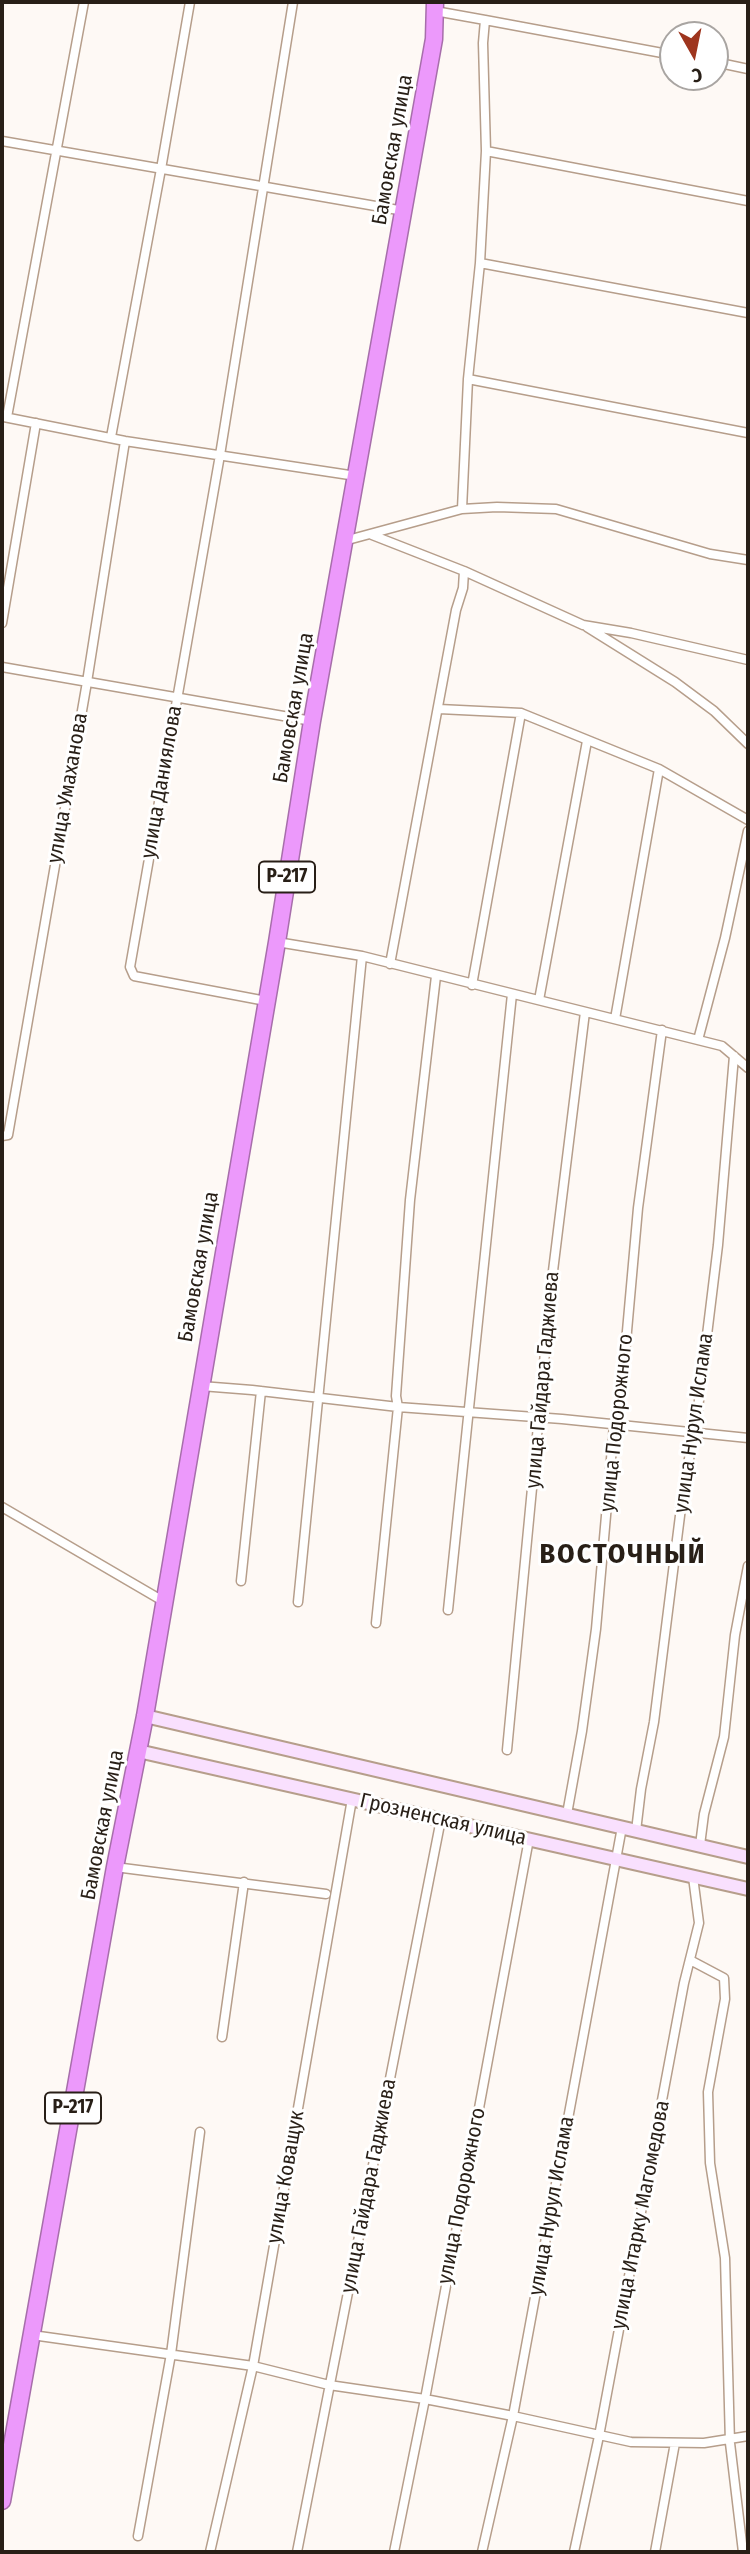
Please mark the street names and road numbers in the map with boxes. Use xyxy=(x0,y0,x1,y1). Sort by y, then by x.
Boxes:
street label: Бамовская улица xyxy=(367,73,419,227)
street label: Бамовская улица xyxy=(268,631,320,785)
street label: улица Даниялова xyxy=(136,704,188,860)
street label: улица Умаханова xyxy=(42,711,94,865)
road number: Р-217 xyxy=(259,862,315,892)
street label: Бамовская улица xyxy=(173,1190,225,1344)
street label: улица Гайдара Гаджиева xyxy=(521,1270,565,1490)
street label: улица Нурул Ислама xyxy=(669,1331,719,1515)
street label: улица Подорожного xyxy=(595,1333,639,1513)
street label: Бамовская улица xyxy=(76,1748,130,1902)
street label: Грозненская улица xyxy=(357,1789,529,1851)
street label: улица Гайдара Гаджиева xyxy=(336,2077,402,2295)
road number: Р-217 xyxy=(45,2092,101,2124)
street label: улица Итарку Магомедова xyxy=(606,2098,676,2332)
street label: улица Подорожного xyxy=(433,2106,491,2286)
street label: улица Коващук xyxy=(262,2109,310,2245)
street label: улица Нурул Ислама xyxy=(524,2114,580,2298)

